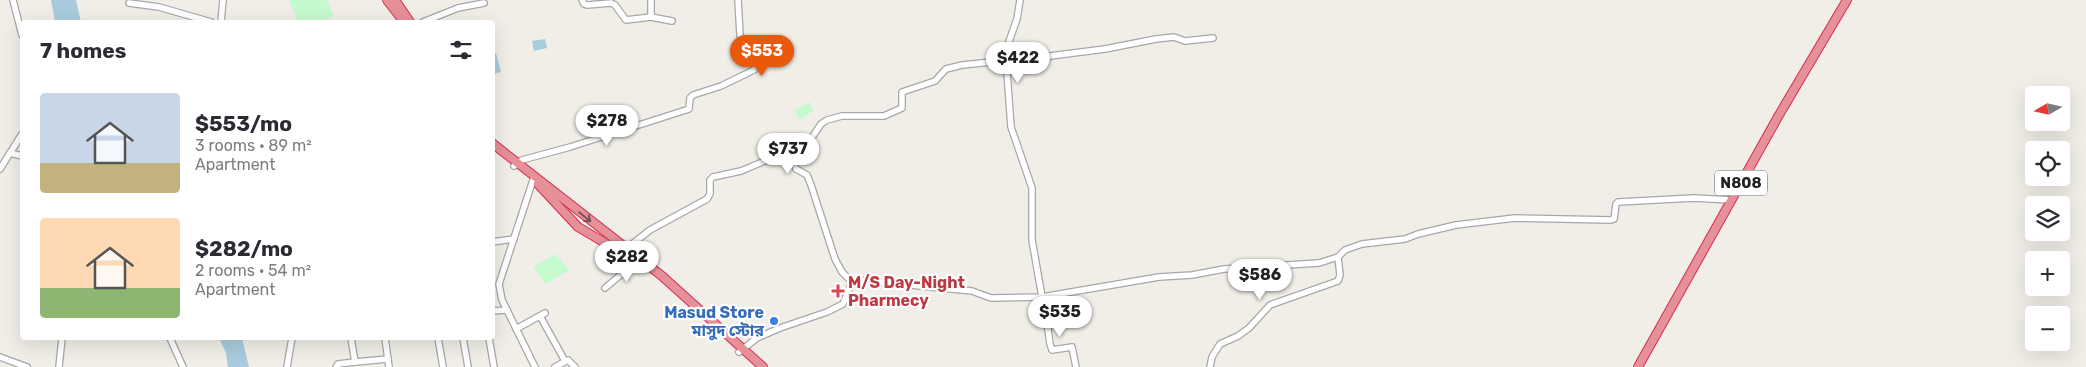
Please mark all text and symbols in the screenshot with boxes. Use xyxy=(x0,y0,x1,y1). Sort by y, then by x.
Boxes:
pin: $553 xyxy=(732,34,792,77)
icon: filters xyxy=(447,36,475,64)
text: 7 homes xyxy=(40,38,126,63)
text: $553 xyxy=(741,41,783,60)
pin: $422 xyxy=(988,42,1048,84)
text: $422 xyxy=(997,48,1039,67)
north arrow xyxy=(2025,86,2070,131)
map controls xyxy=(2025,86,2070,351)
pin: $278 xyxy=(577,104,637,147)
text: $553/mo xyxy=(195,111,292,136)
text: $278 xyxy=(586,111,628,130)
icon: home xyxy=(80,113,140,173)
pin: $737 xyxy=(758,132,818,175)
text: 3 rooms · 89 m² xyxy=(195,136,312,155)
text: $737 xyxy=(768,139,808,158)
button: locate xyxy=(2025,141,2070,186)
text: Apartment xyxy=(195,155,275,174)
road number: N808 xyxy=(1715,170,1767,196)
button: layers xyxy=(2025,196,2070,241)
one-way arrow xyxy=(578,212,591,223)
text: $282/mo xyxy=(195,236,293,261)
icon: home xyxy=(80,238,140,298)
pin: $282 xyxy=(597,240,657,283)
text: $282 xyxy=(606,247,648,266)
button: + xyxy=(2025,251,2070,296)
pin: $586 xyxy=(1230,258,1290,301)
text: 2 rooms · 54 m² xyxy=(195,261,311,280)
text: $586 xyxy=(1239,265,1281,284)
place label: M/S Day-Night Pharmecy xyxy=(848,273,965,310)
text: Apartment xyxy=(195,280,275,299)
marker: M/S Day-Night Pharmecy xyxy=(832,285,844,297)
pin: $535 xyxy=(1030,296,1090,338)
text: $535 xyxy=(1039,302,1081,321)
place label: Masud Store মাসুদ স্টোর xyxy=(664,303,764,341)
button: − xyxy=(2025,306,2070,351)
marker: Masud Store মাসুদ স্টোর xyxy=(768,315,780,327)

